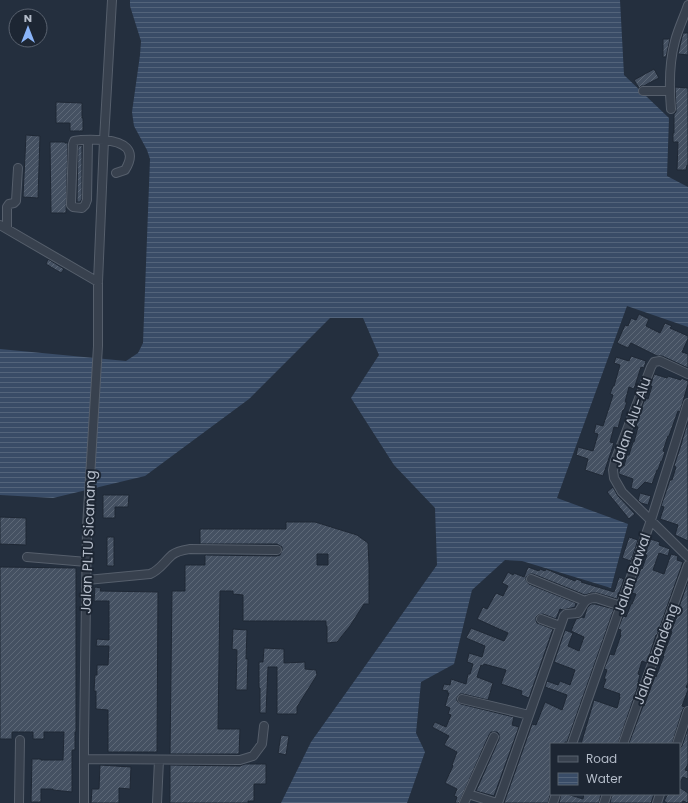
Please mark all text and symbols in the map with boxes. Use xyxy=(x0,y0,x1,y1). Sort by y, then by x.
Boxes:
north arrow xyxy=(8,8,48,48)
text: N xyxy=(24,10,32,26)
street label: Jalan Alu-Alu xyxy=(606,374,656,470)
street label: Jalan PLTU Sicanang xyxy=(75,470,101,614)
street label: Jalan Bawal xyxy=(609,531,655,617)
street label: Jalan Bandeng xyxy=(628,601,684,707)
legend xyxy=(550,743,680,795)
text: Road xyxy=(586,750,617,767)
text: Water xyxy=(586,770,623,787)

